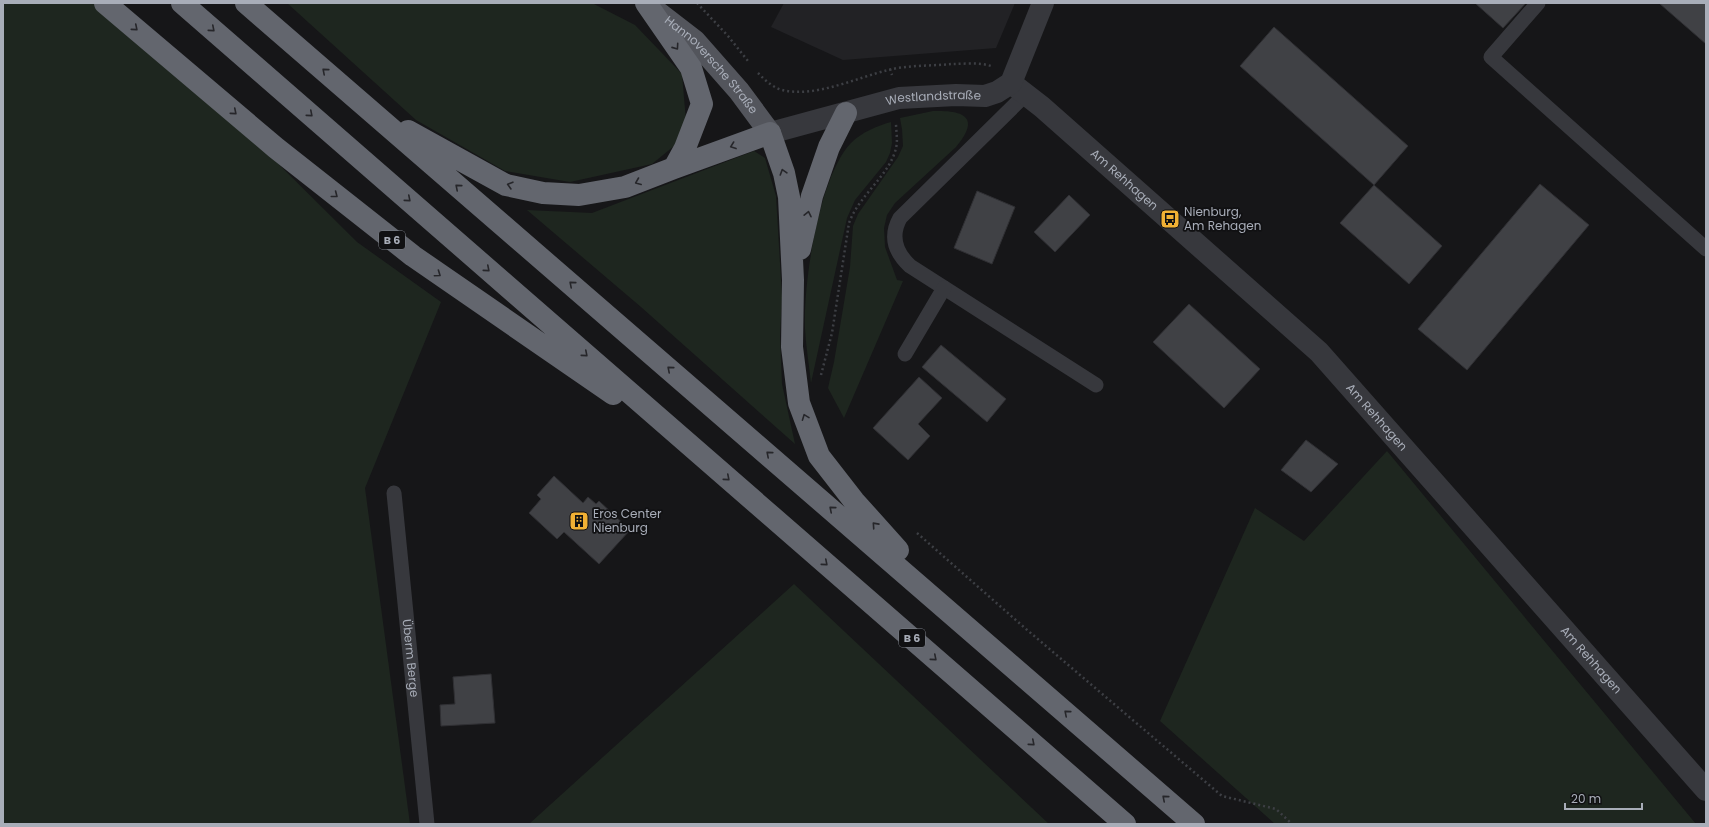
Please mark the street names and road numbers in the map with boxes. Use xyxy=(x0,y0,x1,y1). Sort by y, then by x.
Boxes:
street label: Hannoversche Straße xyxy=(661,12,762,117)
street label: Westlandstraße xyxy=(884,86,981,109)
street label: Am Rehhagen xyxy=(1087,145,1162,214)
road number: B 6 xyxy=(379,231,405,249)
street label: Am Rehhagen xyxy=(1342,379,1412,454)
street label: Überm Berge xyxy=(399,618,423,698)
street label: Am Rehhagen xyxy=(1557,622,1626,697)
road number: B 6 xyxy=(899,629,925,647)

